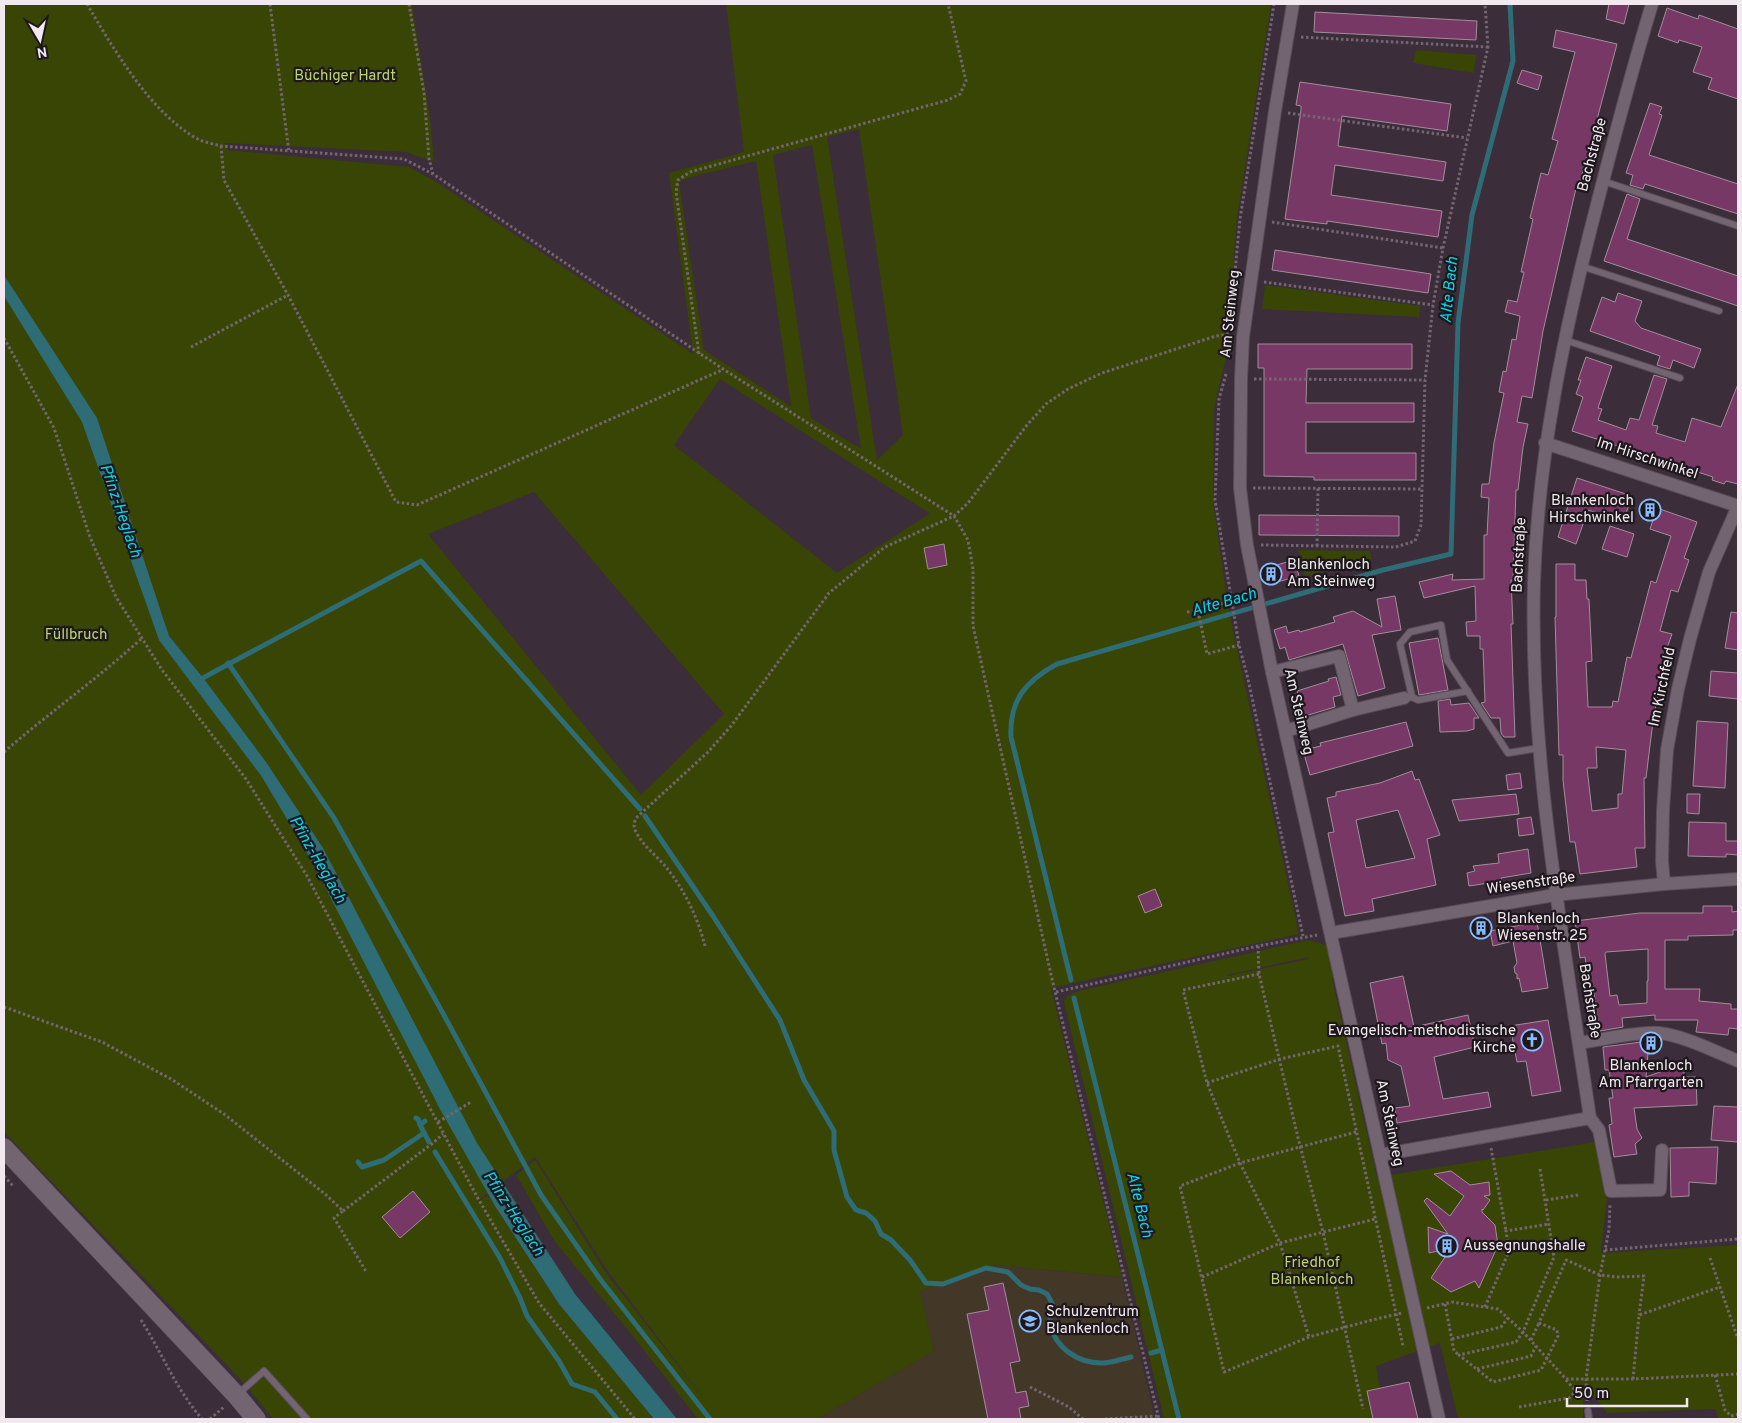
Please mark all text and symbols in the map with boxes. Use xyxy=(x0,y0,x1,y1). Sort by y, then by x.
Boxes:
north arrow xyxy=(15,15,65,65)
text: N xyxy=(35,42,48,61)
park label: Büchiger Hardt xyxy=(294,67,396,86)
street label: Bachstraße xyxy=(1574,116,1612,194)
water label: Alte Bach xyxy=(1437,255,1463,324)
street label: Am Steinweg xyxy=(1217,269,1245,359)
street label: Im Hirschwinkel xyxy=(1594,434,1700,484)
water label: Pfinz-Heglach xyxy=(95,462,145,561)
place label: Blankenloch Hirschwinkel xyxy=(1549,492,1634,528)
building icon: Blankenloch Hirschwinkel xyxy=(1638,498,1662,522)
street label: Bachstraße xyxy=(1509,517,1531,593)
place label: Blankenloch Am Steinweg xyxy=(1287,556,1375,592)
building icon: Blankenloch Am Steinweg xyxy=(1259,562,1283,586)
water label: Alte Bach xyxy=(1189,584,1259,622)
park label: Füllbruch xyxy=(45,626,107,645)
street label: Im Kirchfeld xyxy=(1645,646,1681,728)
street label: Am Steinweg xyxy=(1279,667,1317,757)
water label: Pfinz-Heglach xyxy=(284,813,350,907)
street label: Wiesenstraße xyxy=(1485,868,1577,900)
place label: Blankenloch Wiesenstr. 25 xyxy=(1497,910,1588,946)
building icon: Blankenloch Wiesenstr. 25 xyxy=(1469,916,1493,940)
street label: Bachstraße xyxy=(1574,962,1604,1040)
place label: Evangelisch-methodistische Kirche xyxy=(1328,1022,1516,1058)
church icon: Evangelisch-methodistische Kirche xyxy=(1520,1028,1544,1052)
building icon: Blankenloch Am Pfarrgarten xyxy=(1639,1031,1663,1055)
place label: Blankenloch Am Pfarrgarten xyxy=(1598,1057,1704,1093)
street label: Am Steinweg xyxy=(1371,1078,1407,1168)
water label: Pfinz-Heglach xyxy=(478,1168,548,1261)
water label: Alte Bach xyxy=(1121,1170,1157,1240)
building icon: Aussegnungshalle xyxy=(1435,1234,1459,1258)
place label: Aussegnungshalle xyxy=(1463,1237,1586,1256)
park label: Friedhof Blankenloch xyxy=(1271,1254,1353,1290)
place label: Schulzentrum Blankenloch xyxy=(1046,1303,1139,1339)
school or university icon: Schulzentrum Blankenloch xyxy=(1018,1309,1042,1333)
scale bar xyxy=(1567,1376,1687,1408)
text: 50 m xyxy=(1574,1385,1609,1404)

